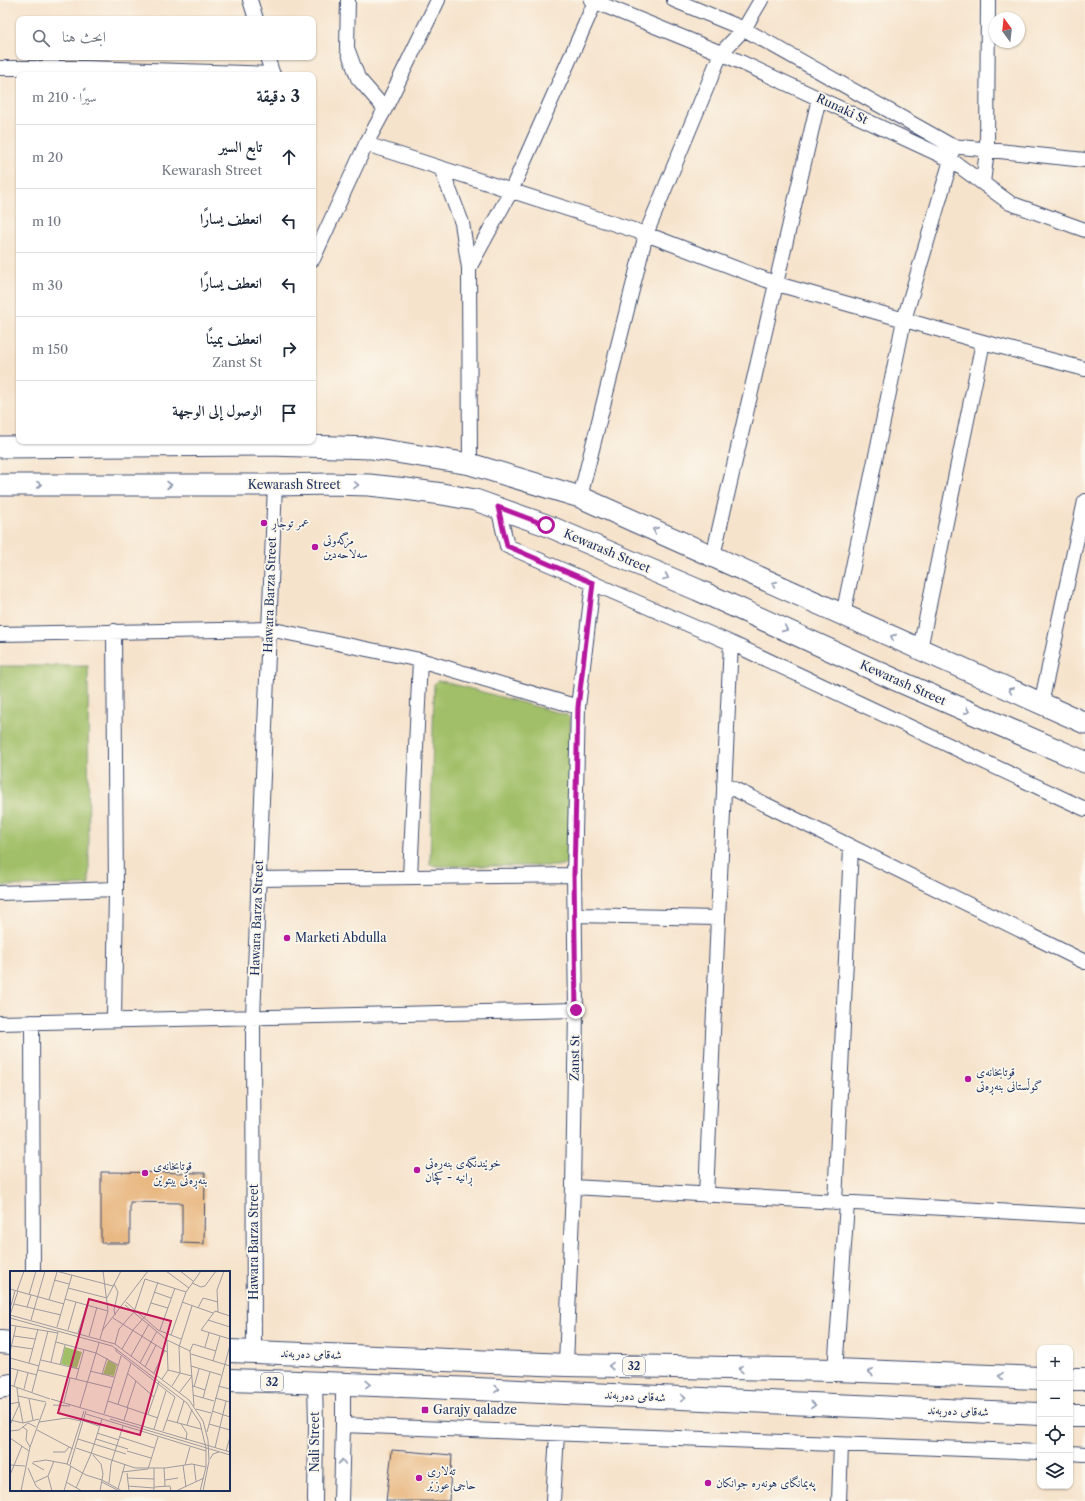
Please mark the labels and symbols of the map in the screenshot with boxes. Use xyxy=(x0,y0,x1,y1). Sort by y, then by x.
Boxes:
north arrow xyxy=(989,12,1025,48)
street label: Runaki St xyxy=(814,90,871,127)
street label: Kewarash Street xyxy=(248,477,341,492)
one-way arrow xyxy=(353,480,359,489)
one-way arrow xyxy=(36,481,42,489)
one-way arrow xyxy=(166,481,172,489)
place label: عمر توجاڕ xyxy=(271,515,309,533)
route start xyxy=(537,516,555,534)
marker: عمر توجاڕ xyxy=(259,518,269,528)
street label: Kewarash Street xyxy=(562,526,654,576)
one-way arrow xyxy=(652,527,659,535)
place label: مزگەوتی سەلاحەدین xyxy=(323,531,368,561)
street label: Hawara Barza Street xyxy=(260,536,279,653)
marker: مزگەوتی سەلاحەدین xyxy=(310,542,320,552)
one-way arrow xyxy=(662,572,669,580)
one-way arrow xyxy=(771,580,778,588)
one-way arrow xyxy=(781,625,788,633)
one-way arrow xyxy=(889,634,897,642)
street label: Kewarash Street xyxy=(858,657,949,709)
one-way arrow xyxy=(1008,687,1015,695)
one-way arrow xyxy=(963,706,971,714)
street label: Hawara Barza Street xyxy=(247,859,266,976)
place label: Marketi Abdulla xyxy=(295,930,387,945)
marker: Marketi Abdulla xyxy=(282,933,292,943)
route end xyxy=(567,1001,585,1019)
street label: Zanst St xyxy=(567,1034,582,1081)
place label: قوتابخانه‌ی گوڵستانی بنه‌ڕه‌تی xyxy=(976,1064,1042,1096)
marker: قوتابخانه‌ی گوڵستانی بنه‌ڕه‌تی xyxy=(963,1074,973,1084)
place label: خوێندنگەی بنەڕەتی ڕانیە - کچان xyxy=(425,1155,501,1187)
place label: قوتابخانەی بنەڕەتی بیتوێن xyxy=(153,1158,207,1190)
marker: خوێندنگەی بنەڕەتی ڕانیە - کچان xyxy=(412,1165,422,1175)
marker: قوتابخانەی بنەڕەتی بیتوێن xyxy=(140,1168,150,1178)
street label: Hawara Barza Street xyxy=(246,1183,261,1300)
inset map xyxy=(10,1271,230,1491)
street label: شەقامی دەربەند xyxy=(280,1345,342,1362)
road number: 32 xyxy=(623,1357,645,1375)
one-way arrow xyxy=(608,1362,614,1370)
one-way arrow xyxy=(738,1364,744,1373)
one-way arrow xyxy=(868,1367,874,1376)
one-way arrow xyxy=(998,1372,1004,1380)
road number: 32 xyxy=(261,1373,283,1391)
one-way arrow xyxy=(365,1380,371,1388)
one-way arrow xyxy=(494,1385,500,1394)
street label: شەقامی دەربەند xyxy=(604,1386,666,1405)
one-way arrow xyxy=(680,1394,686,1402)
one-way arrow xyxy=(810,1400,816,1409)
place label: Garajy qaladze xyxy=(433,1402,517,1417)
street label: شەقامی دەربەند xyxy=(927,1402,989,1419)
marker: Garajy qaladze xyxy=(420,1405,430,1415)
street label: Nali Street xyxy=(307,1411,322,1472)
one-way arrow xyxy=(338,1459,346,1465)
place label: تەلاری حاجی عوزێر xyxy=(425,1463,476,1493)
marker: تەلاری حاجی عوزێر xyxy=(414,1473,424,1483)
place label: پەیمانگای هونەرە جوانکان xyxy=(716,1475,816,1492)
marker: پەیمانگای هونەرە جوانکان xyxy=(703,1478,713,1488)

